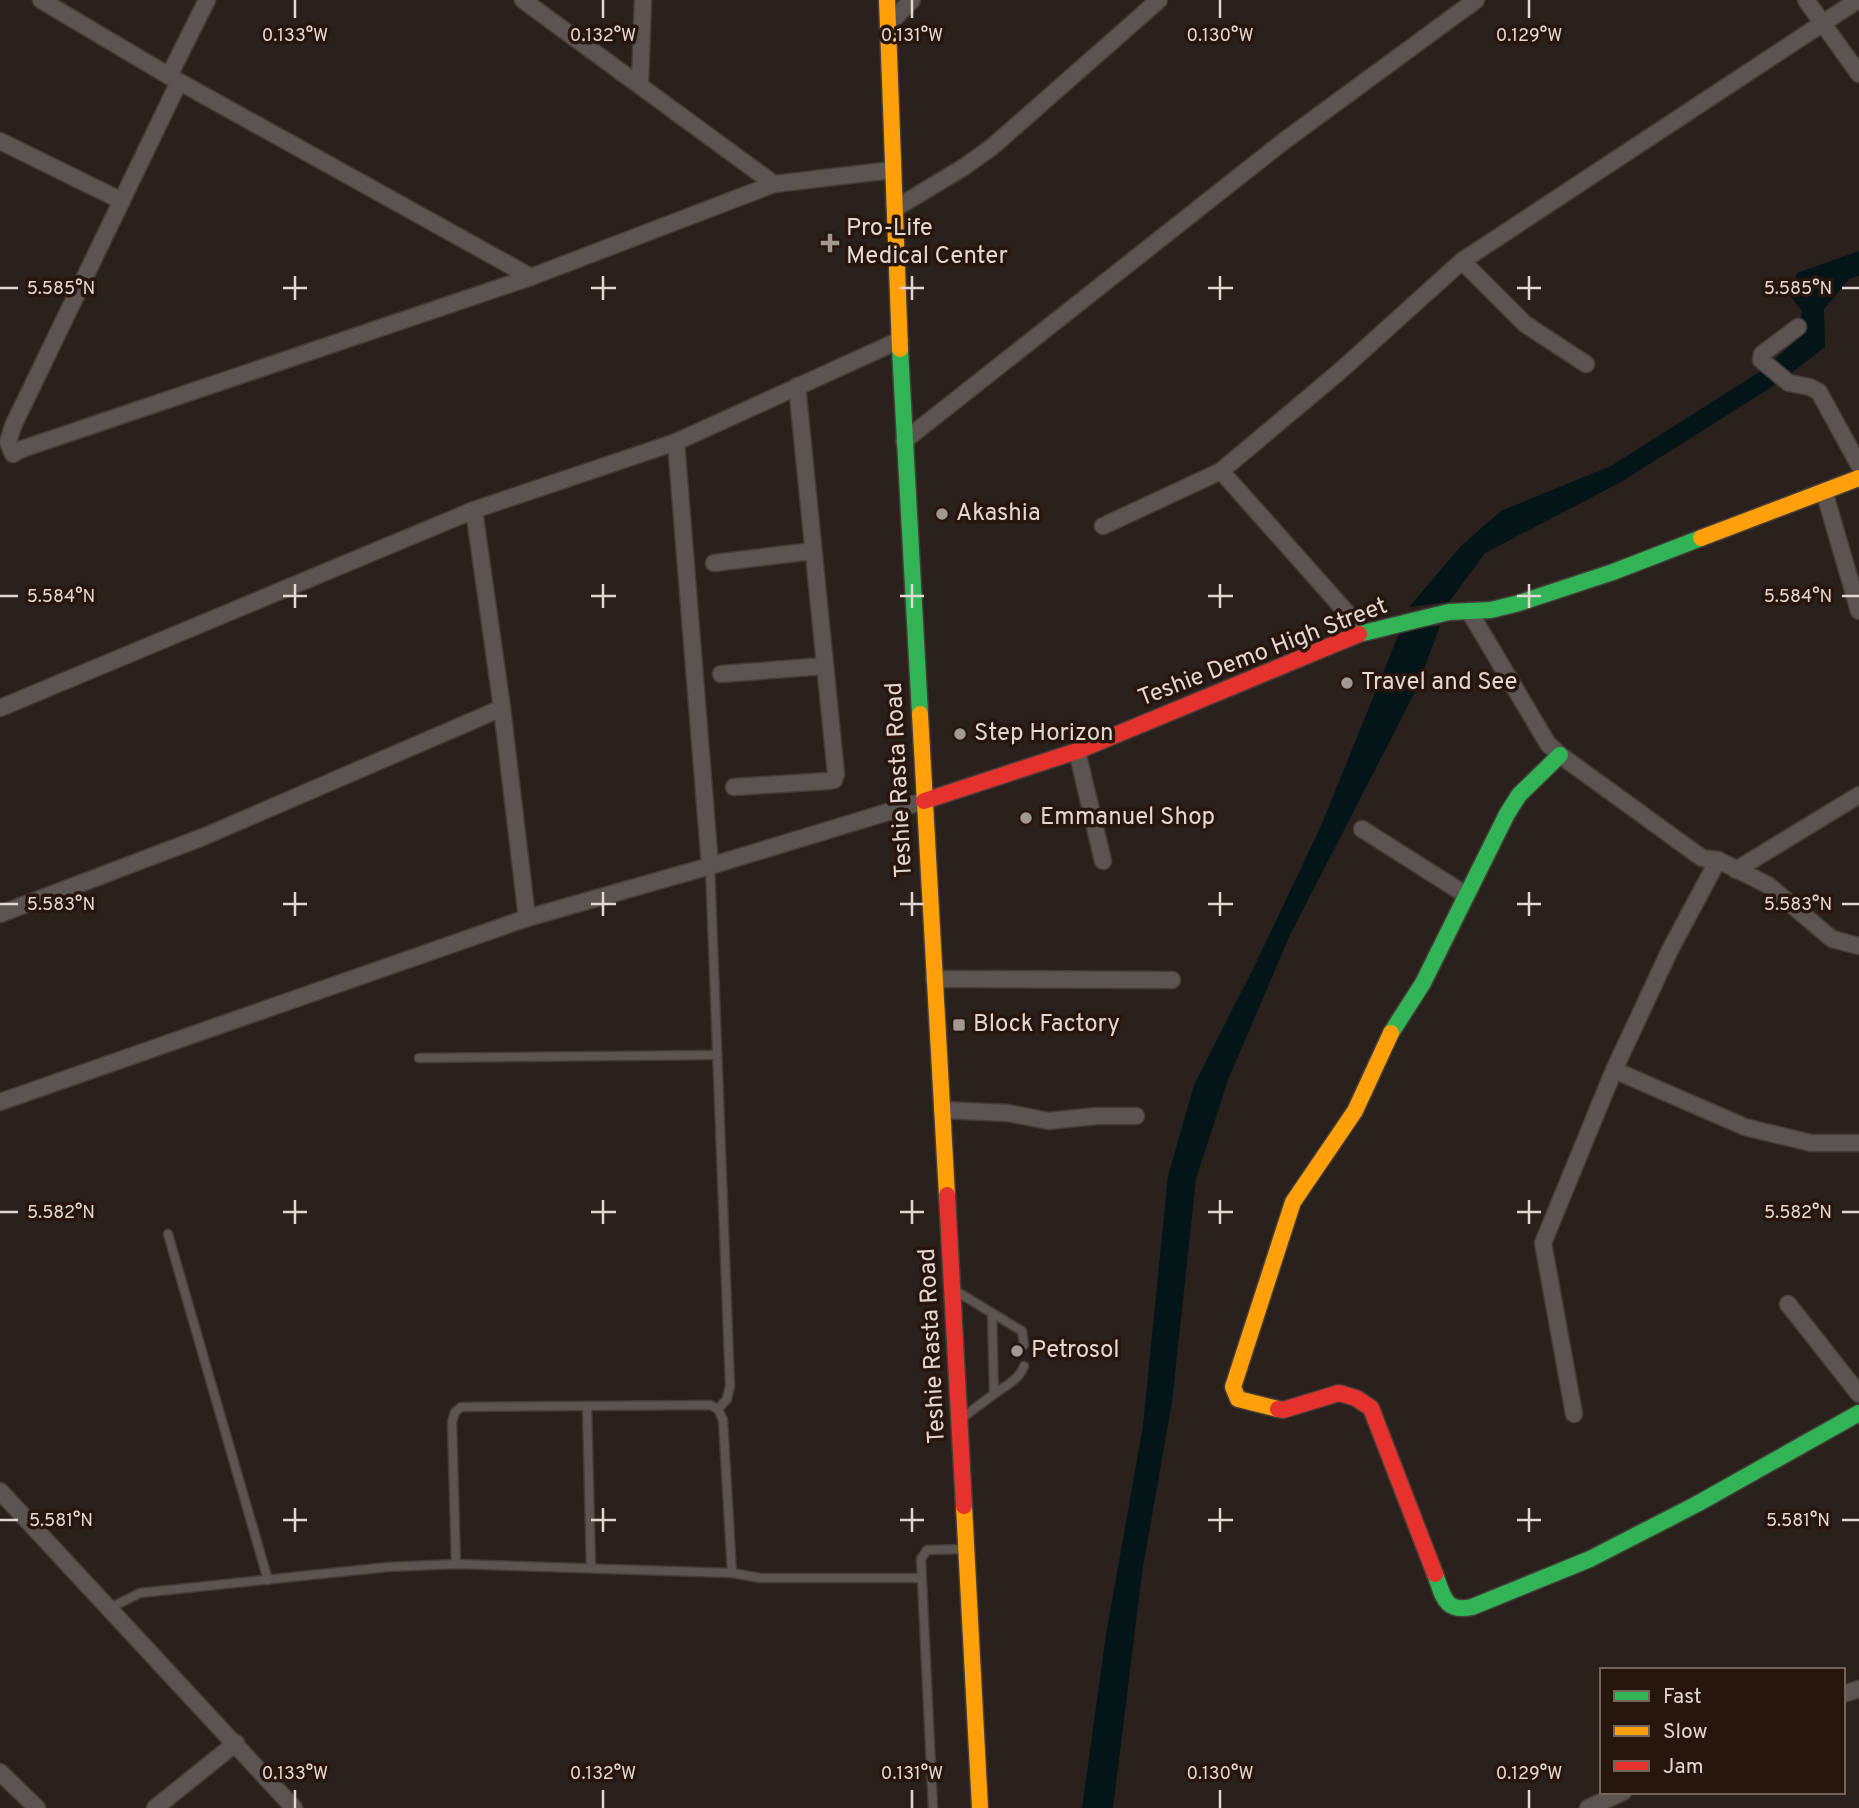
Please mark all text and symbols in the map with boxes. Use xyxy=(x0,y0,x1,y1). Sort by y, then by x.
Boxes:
text: 0.133°W xyxy=(262,25,328,48)
text: 0.132°W xyxy=(570,25,636,48)
text: 0.131°W xyxy=(881,25,943,48)
text: 0.130°W xyxy=(1186,25,1254,48)
text: 0.129°W xyxy=(1496,25,1562,48)
place label: Pro-Life Medical Center xyxy=(846,214,1008,272)
marker: Pro-Life Medical Center xyxy=(820,233,840,253)
text: 5.585°N xyxy=(27,278,95,301)
text: 5.585°N xyxy=(1764,278,1832,301)
place label: Akashia xyxy=(956,499,1041,529)
marker: Akashia xyxy=(934,506,950,522)
text: 5.584°N xyxy=(27,586,95,609)
text: 5.584°N xyxy=(1764,586,1832,609)
street label: Teshie Demo High Street xyxy=(1134,592,1392,714)
place label: Travel and See xyxy=(1361,668,1517,698)
marker: Travel and See xyxy=(1339,675,1355,691)
street label: Teshie Rasta Road xyxy=(880,681,920,879)
place label: Step Horizon xyxy=(974,719,1113,749)
marker: Step Horizon xyxy=(952,726,968,742)
place label: Emmanuel Shop xyxy=(1040,803,1215,833)
marker: Emmanuel Shop xyxy=(1018,810,1034,826)
text: 5.583°N xyxy=(27,894,95,917)
text: 5.583°N xyxy=(1764,894,1832,917)
place label: Block Factory xyxy=(973,1010,1120,1040)
marker: Block Factory xyxy=(951,1017,967,1033)
text: 5.582°N xyxy=(27,1202,95,1225)
text: 5.582°N xyxy=(1764,1202,1832,1225)
street label: Teshie Rasta Road xyxy=(913,1247,953,1445)
place label: Petrosol xyxy=(1031,1336,1120,1366)
marker: Petrosol xyxy=(1009,1343,1025,1359)
text: 5.581°N xyxy=(29,1510,93,1533)
text: 5.581°N xyxy=(1766,1510,1830,1533)
legend xyxy=(1600,1668,1845,1794)
text: Fast xyxy=(1663,1684,1702,1711)
text: Slow xyxy=(1663,1719,1708,1746)
text: Jam xyxy=(1663,1754,1704,1781)
text: 0.133°W xyxy=(262,1763,328,1786)
text: 0.132°W xyxy=(570,1763,636,1786)
text: 0.131°W xyxy=(881,1763,943,1786)
text: 0.130°W xyxy=(1186,1763,1254,1786)
text: 0.129°W xyxy=(1496,1763,1562,1786)

